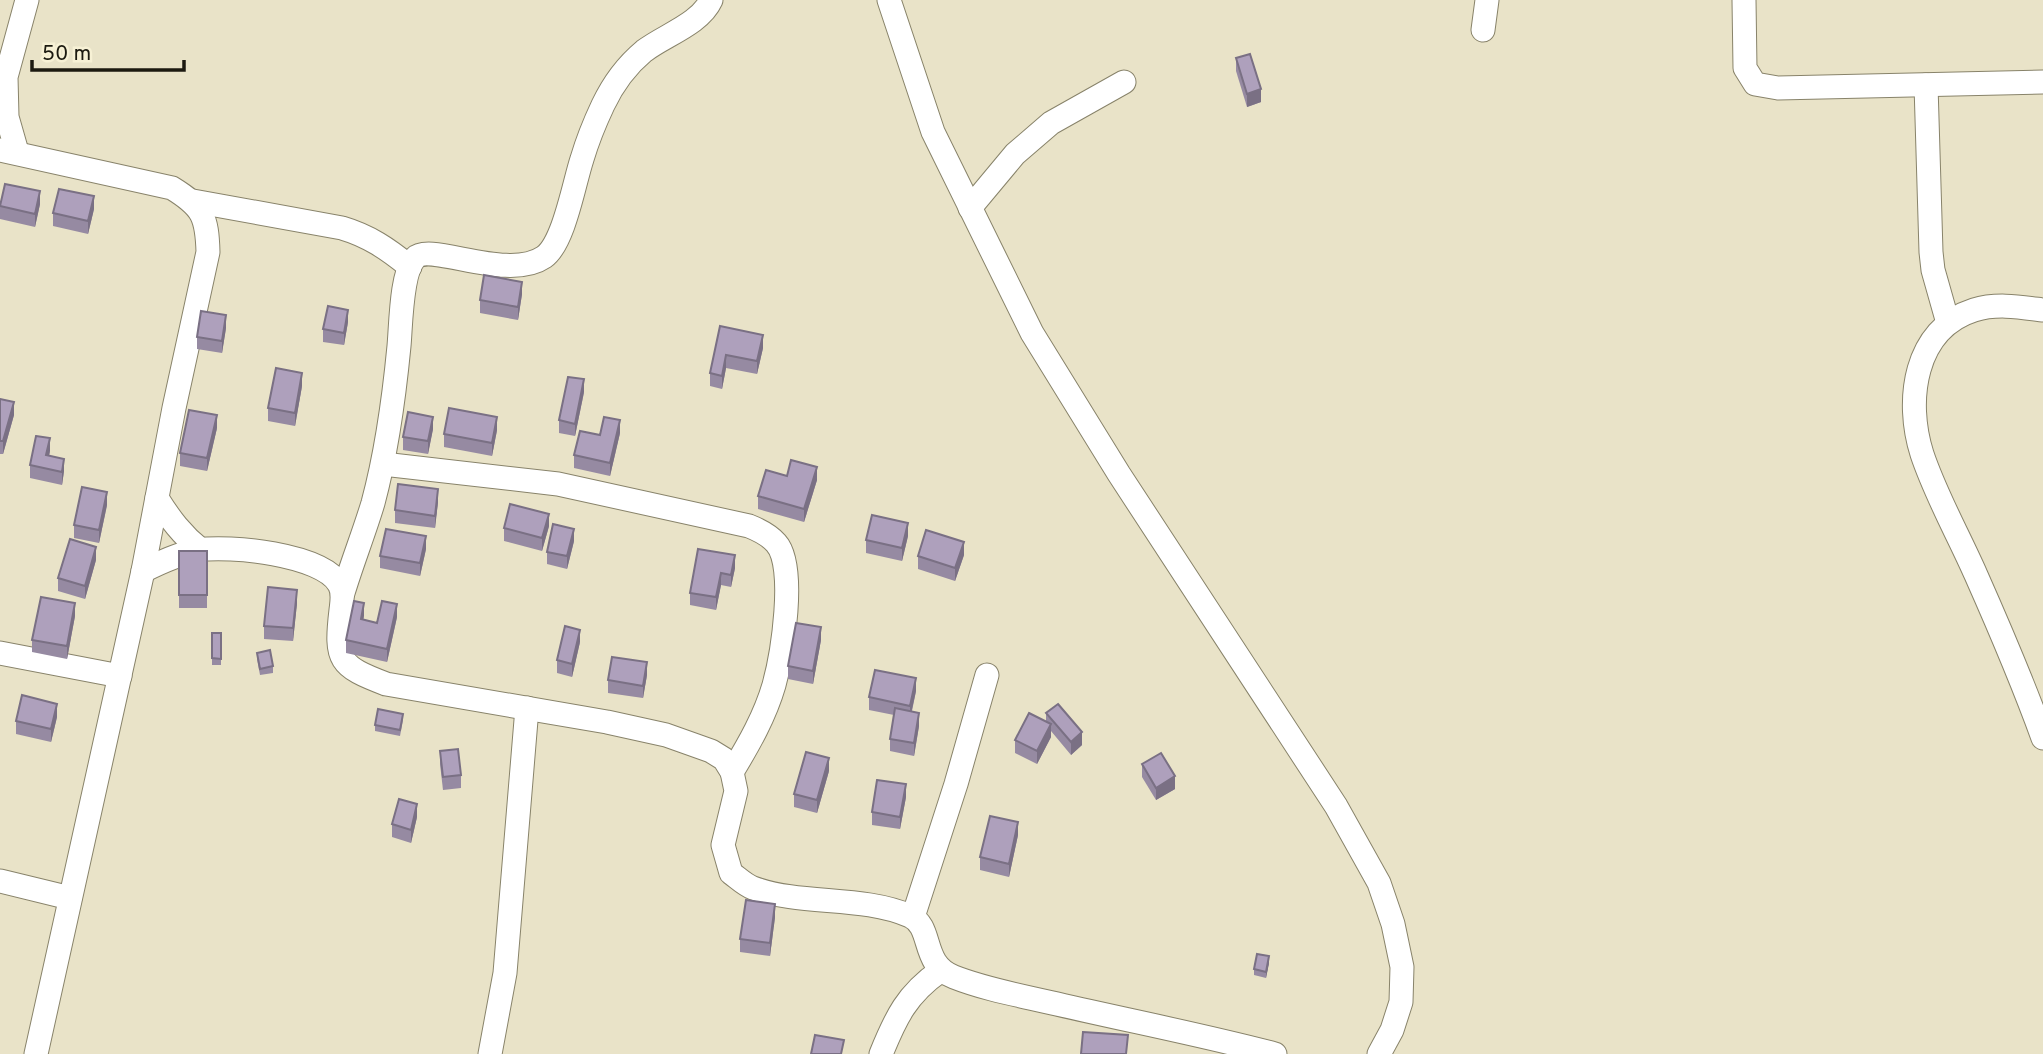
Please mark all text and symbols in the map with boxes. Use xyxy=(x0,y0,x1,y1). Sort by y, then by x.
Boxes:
scale bar xyxy=(32,28,184,72)
text: 50 m xyxy=(42,41,91,68)

